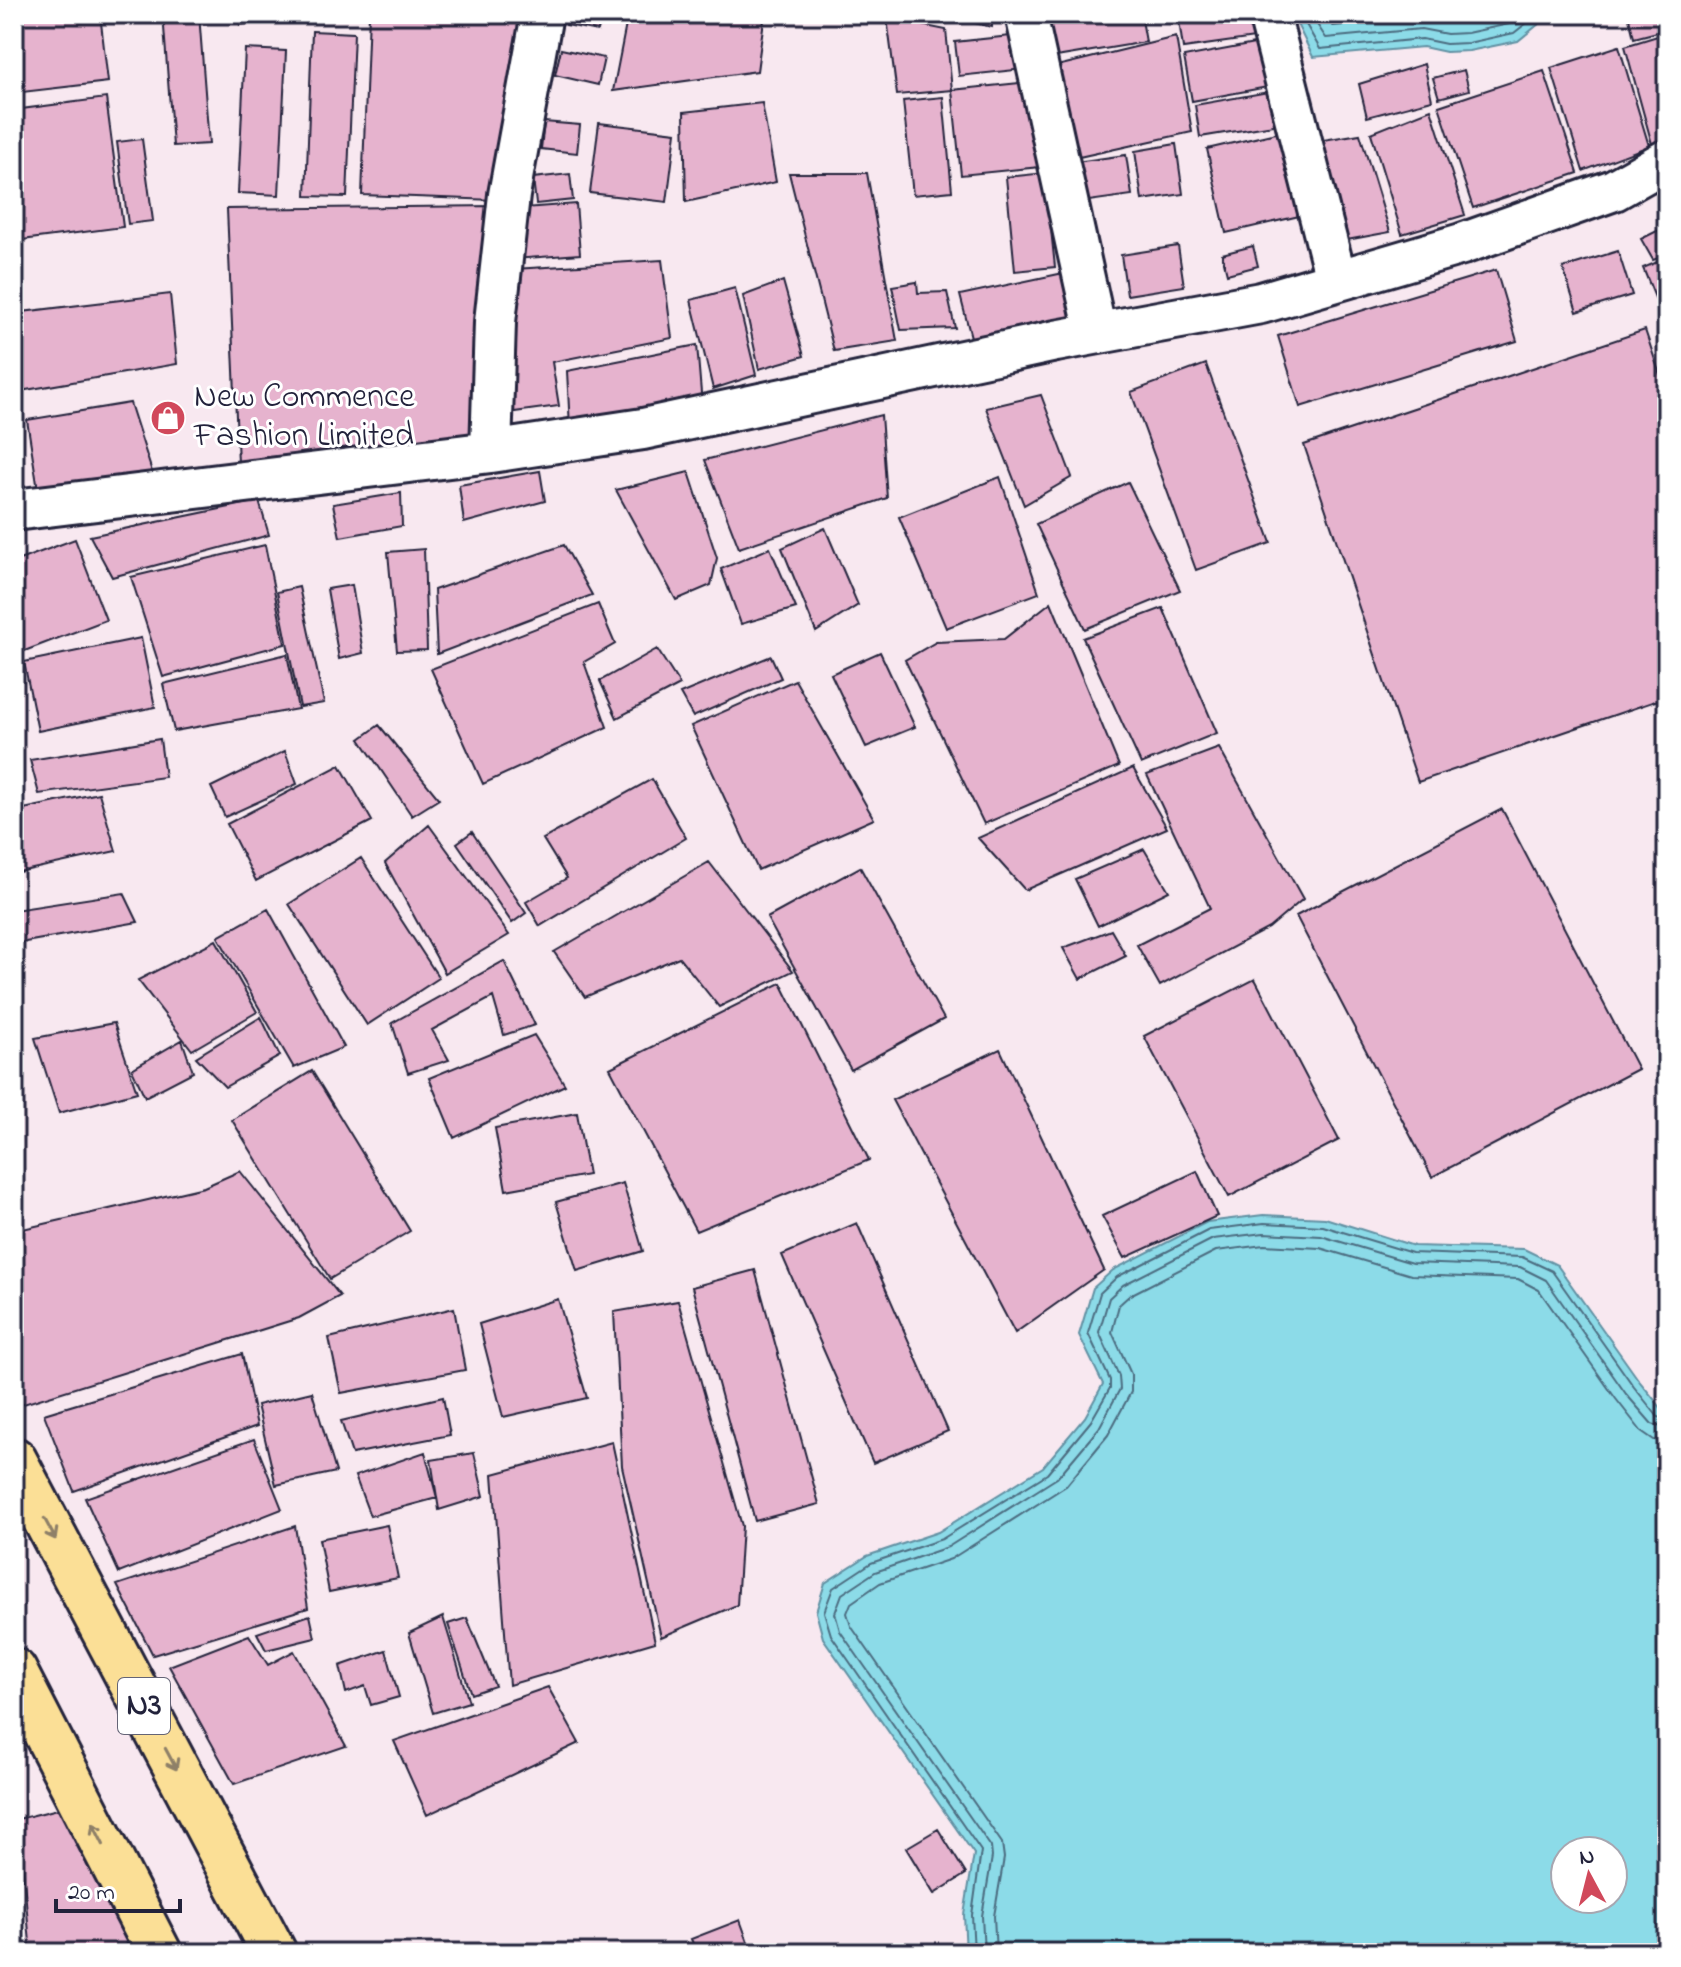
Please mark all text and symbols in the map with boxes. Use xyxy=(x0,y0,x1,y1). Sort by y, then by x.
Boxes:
place label: New Commence Fashion Limited xyxy=(193,373,415,462)
shop icon: New Commence Fashion Limited xyxy=(149,399,187,437)
one-way arrow xyxy=(43,1516,59,1540)
road number: N3 xyxy=(118,1678,170,1734)
one-way arrow xyxy=(164,1746,180,1770)
one-way arrow xyxy=(89,1822,105,1846)
north arrow xyxy=(1549,1835,1629,1915)
text: N xyxy=(1578,1841,1596,1875)
scale bar xyxy=(56,1863,180,1913)
text: 20 m xyxy=(68,1876,115,1911)

